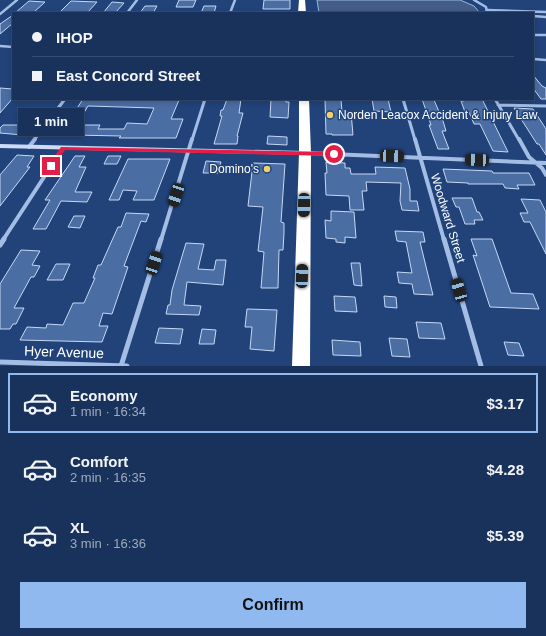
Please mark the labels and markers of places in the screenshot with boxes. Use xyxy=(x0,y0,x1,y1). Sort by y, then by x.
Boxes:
place label: Norden Leacox Accident & Injury Law xyxy=(338,108,538,122)
marker: Norden Leacox Accident & Injury Law xyxy=(325,110,335,120)
place label: Domino's xyxy=(209,162,259,176)
marker: Domino's xyxy=(262,164,272,174)

